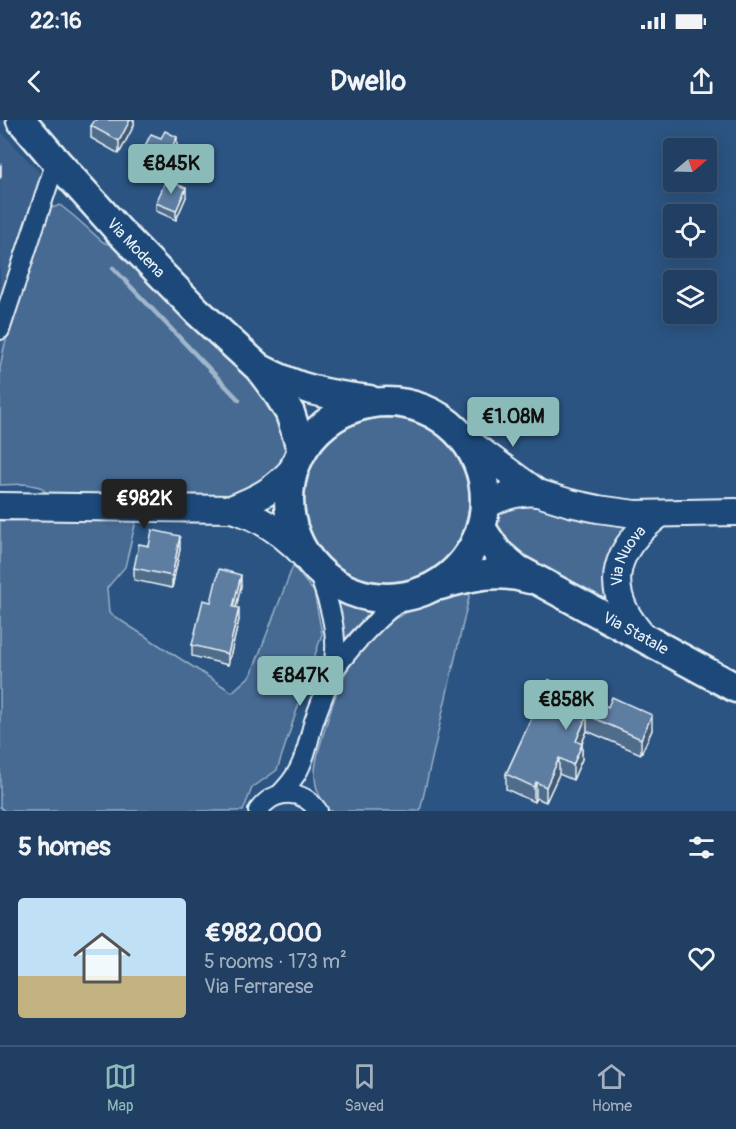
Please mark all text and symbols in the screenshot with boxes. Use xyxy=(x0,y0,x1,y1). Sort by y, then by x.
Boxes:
text: 22:16 xyxy=(30,7,82,35)
icon: back xyxy=(18,65,51,98)
text: Dwello xyxy=(330,65,406,98)
icon: share xyxy=(685,65,718,98)
north arrow xyxy=(663,138,717,192)
map controls xyxy=(663,138,717,324)
pin: €845K xyxy=(129,144,213,195)
text: €845K xyxy=(142,151,200,176)
button: locate xyxy=(663,204,717,258)
street label: Via Modena xyxy=(102,214,169,282)
button: layers xyxy=(663,270,717,324)
pin: €1.08M xyxy=(464,397,562,448)
text: €1.08M xyxy=(481,404,545,429)
pin: €982K xyxy=(102,479,186,530)
text: €982K xyxy=(116,486,172,511)
street label: Via Nuova xyxy=(607,521,650,586)
street label: Via Statale xyxy=(599,607,672,659)
pin: €847K xyxy=(258,656,342,707)
text: €847K xyxy=(271,663,329,688)
pin: €858K xyxy=(524,680,608,731)
text: €858K xyxy=(538,687,594,712)
text: 5 homes xyxy=(18,831,111,863)
icon: filters xyxy=(685,831,718,864)
text: €982,000 xyxy=(204,917,322,949)
icon: home xyxy=(66,922,138,994)
icon: heart xyxy=(685,942,718,975)
text: 5 rooms · 173 m² xyxy=(204,949,347,974)
text: Via Ferrarese xyxy=(204,974,313,999)
tab: Map xyxy=(104,1060,137,1116)
tab: Saved xyxy=(344,1060,384,1116)
tab: Home xyxy=(592,1060,632,1116)

